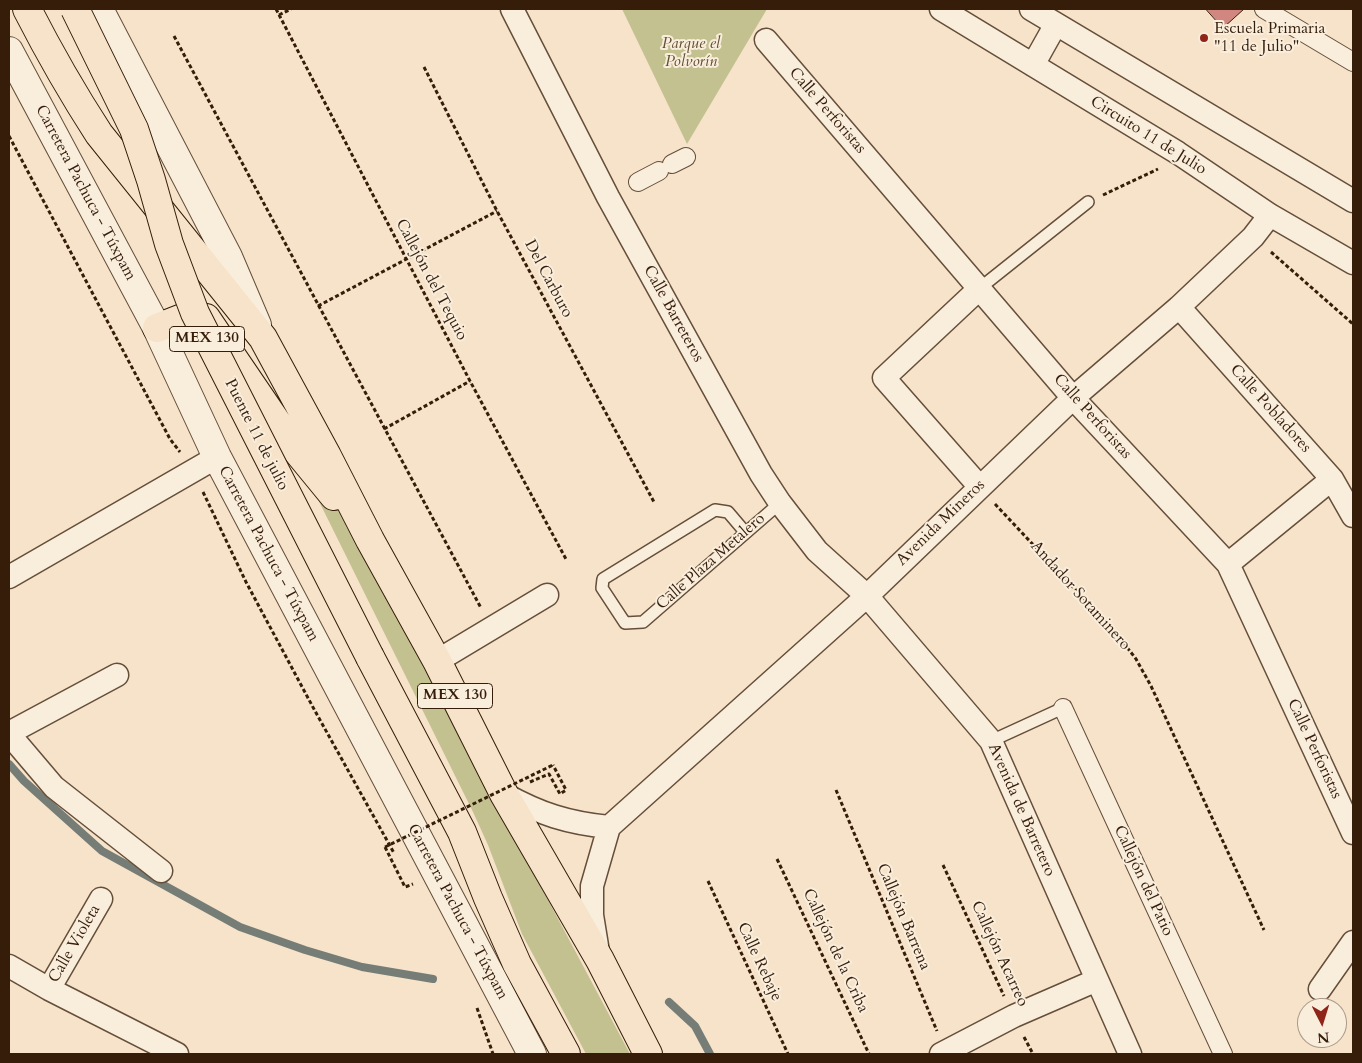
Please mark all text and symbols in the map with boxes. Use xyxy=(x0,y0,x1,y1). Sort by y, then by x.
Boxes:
place label: Escuela Primaria "11 de Julio" xyxy=(1214,19,1325,57)
marker: Escuela Primaria "11 de Julio" xyxy=(1198,32,1210,44)
park label: Parque el Polvorín xyxy=(662,34,720,72)
street label: Calle Perforistas xyxy=(784,64,870,158)
street label: Circuito 11 de Julio xyxy=(1086,93,1210,179)
street label: Carretera Pachuca - Túxpam xyxy=(31,102,139,284)
street label: Callejón del Tequio xyxy=(391,216,471,344)
street label: Del Carburo xyxy=(519,237,577,321)
street label: Calle Barreteros xyxy=(638,262,708,366)
road number: MEX 130 xyxy=(170,326,244,352)
street label: Calle Pobladores xyxy=(1225,361,1315,457)
street label: Calle Perforistas xyxy=(1049,370,1135,464)
street label: Puente 11 de julio xyxy=(220,376,292,494)
street label: Carretera Pachuca - Túxpam xyxy=(214,463,322,645)
street label: Avenida Mineros xyxy=(893,476,989,570)
street label: Calle Plaza Metalero xyxy=(653,510,769,614)
street label: Andador Sotaminero xyxy=(1026,537,1134,655)
road number: MEX 130 xyxy=(418,684,492,708)
street label: Calle Perforistas xyxy=(1282,696,1346,802)
street label: Avenida de Barretero xyxy=(983,740,1059,880)
street label: Carretera Pachuca - Túxpam xyxy=(403,821,511,1003)
street label: Callejón del Patio xyxy=(1109,823,1177,939)
street label: Callejón Barrena xyxy=(872,861,934,973)
street label: Callejón de la Criba xyxy=(798,886,872,1016)
street label: Callejón Acarreo xyxy=(966,898,1032,1010)
street label: Calle Violeta xyxy=(45,902,105,986)
street label: Calle Rebaje xyxy=(732,920,786,1004)
north arrow xyxy=(1297,998,1347,1048)
text: N xyxy=(1316,1027,1330,1047)

